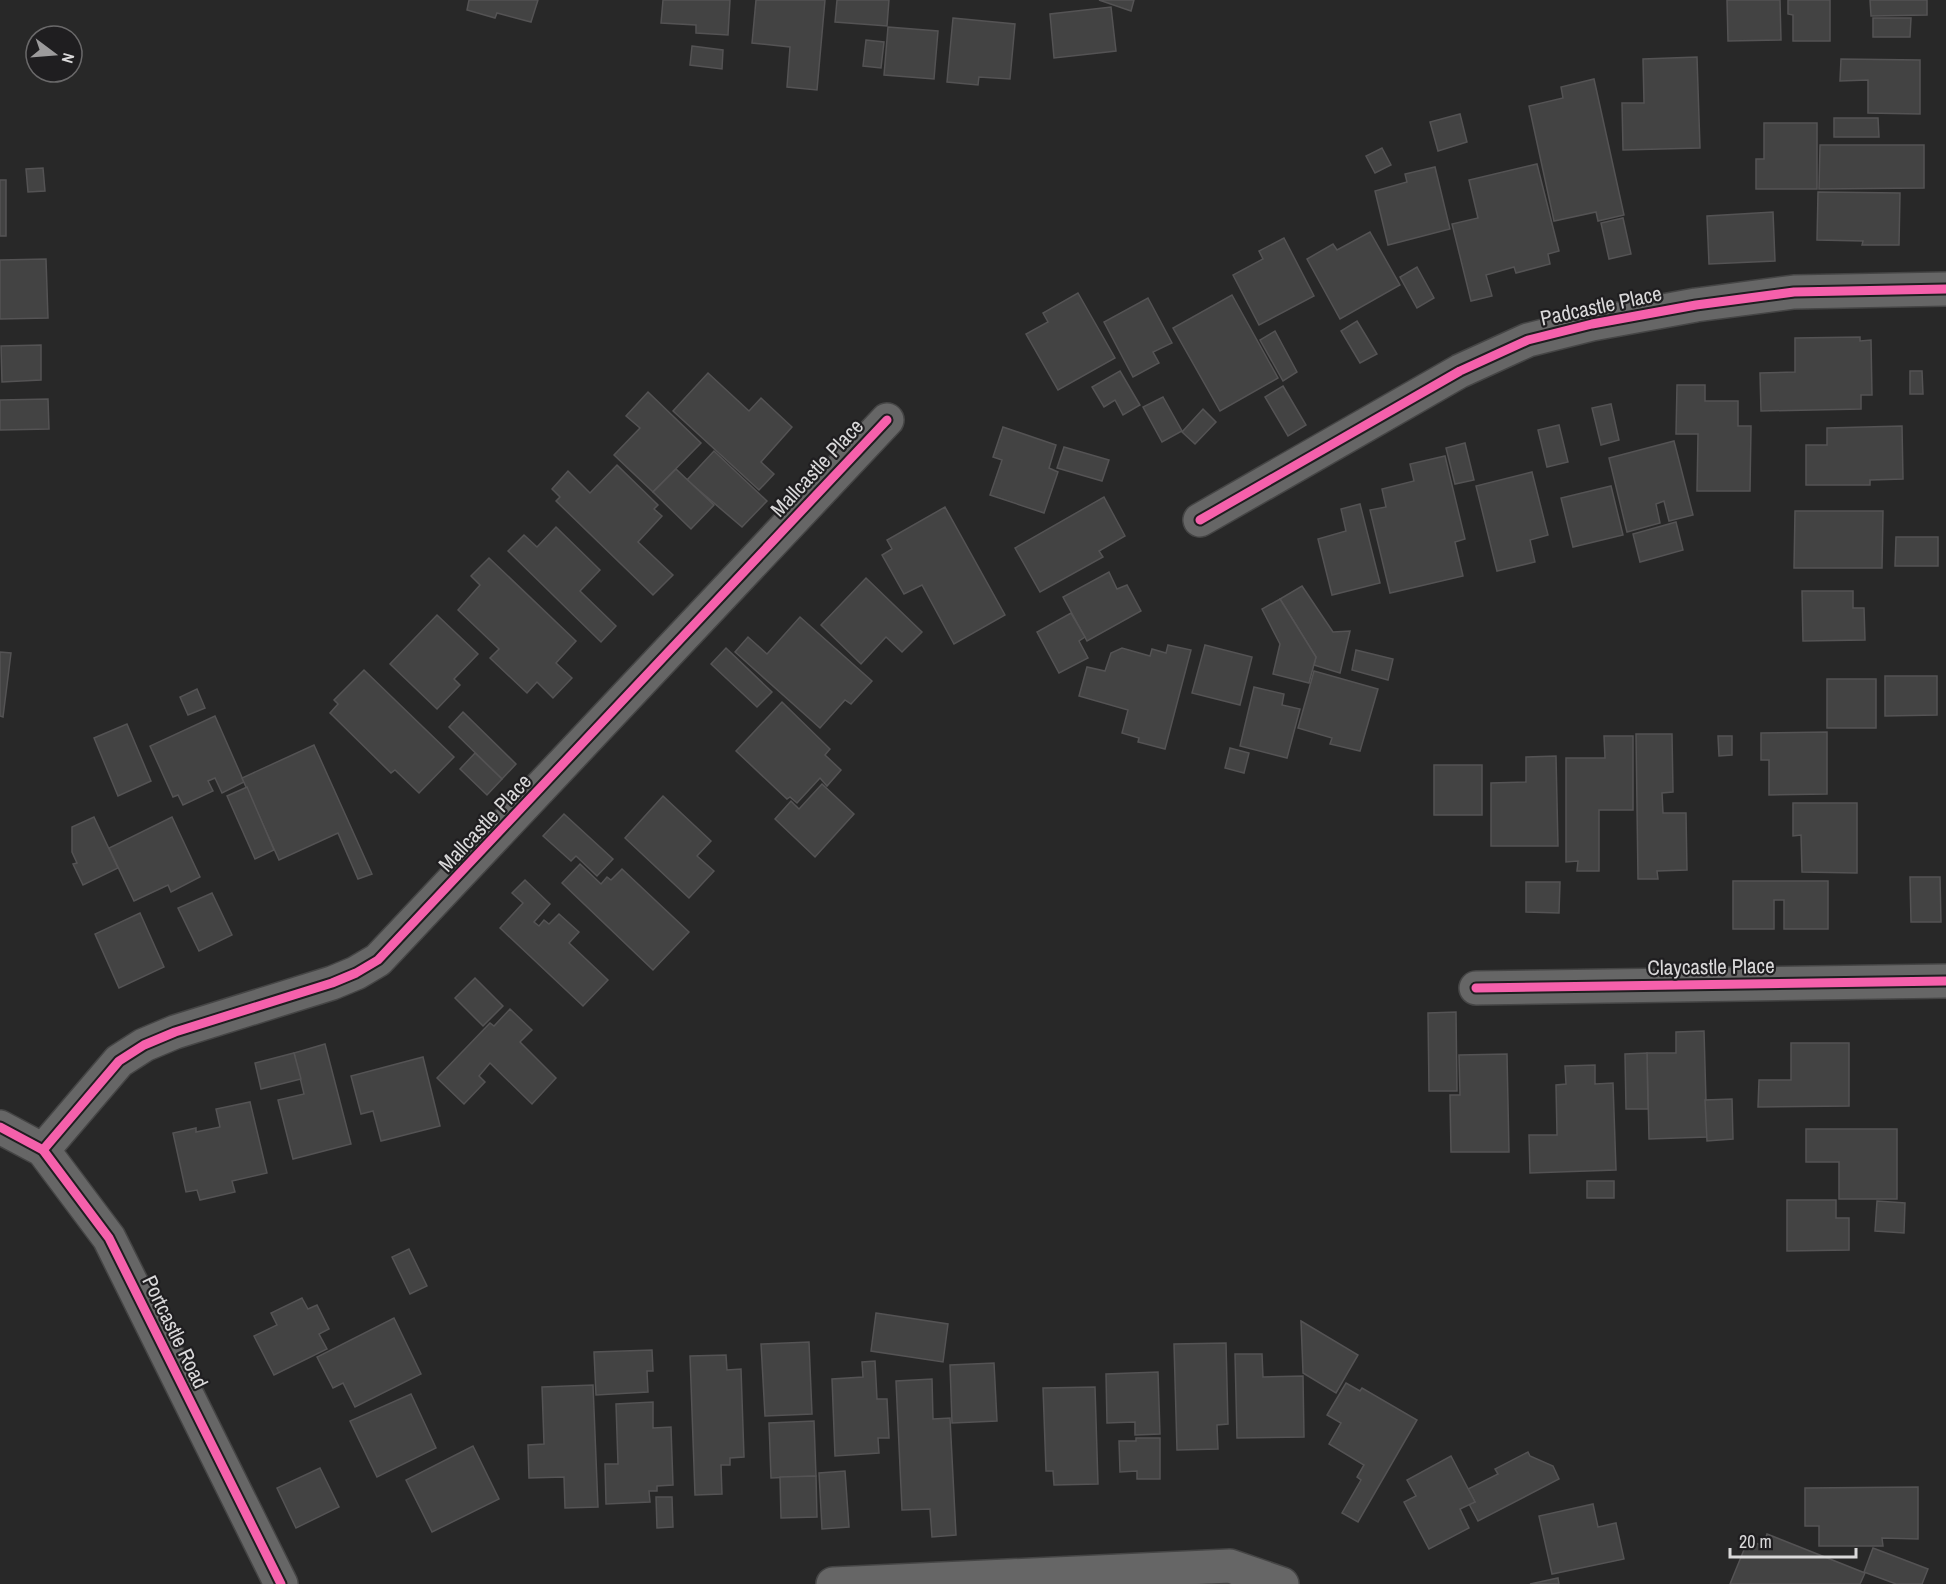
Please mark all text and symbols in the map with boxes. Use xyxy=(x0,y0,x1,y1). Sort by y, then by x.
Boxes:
north arrow xyxy=(24,24,84,84)
text: N xyxy=(57,51,80,66)
street label: Padcastle Place xyxy=(1537,278,1664,333)
street label: Mallcastle Place xyxy=(764,412,870,523)
street label: Mallcastle Place xyxy=(432,767,538,878)
street label: Claycastle Place xyxy=(1647,951,1775,982)
street label: Portcastle Road xyxy=(136,1270,215,1393)
scale bar xyxy=(1730,1521,1856,1559)
text: 20 m xyxy=(1739,1529,1772,1554)

